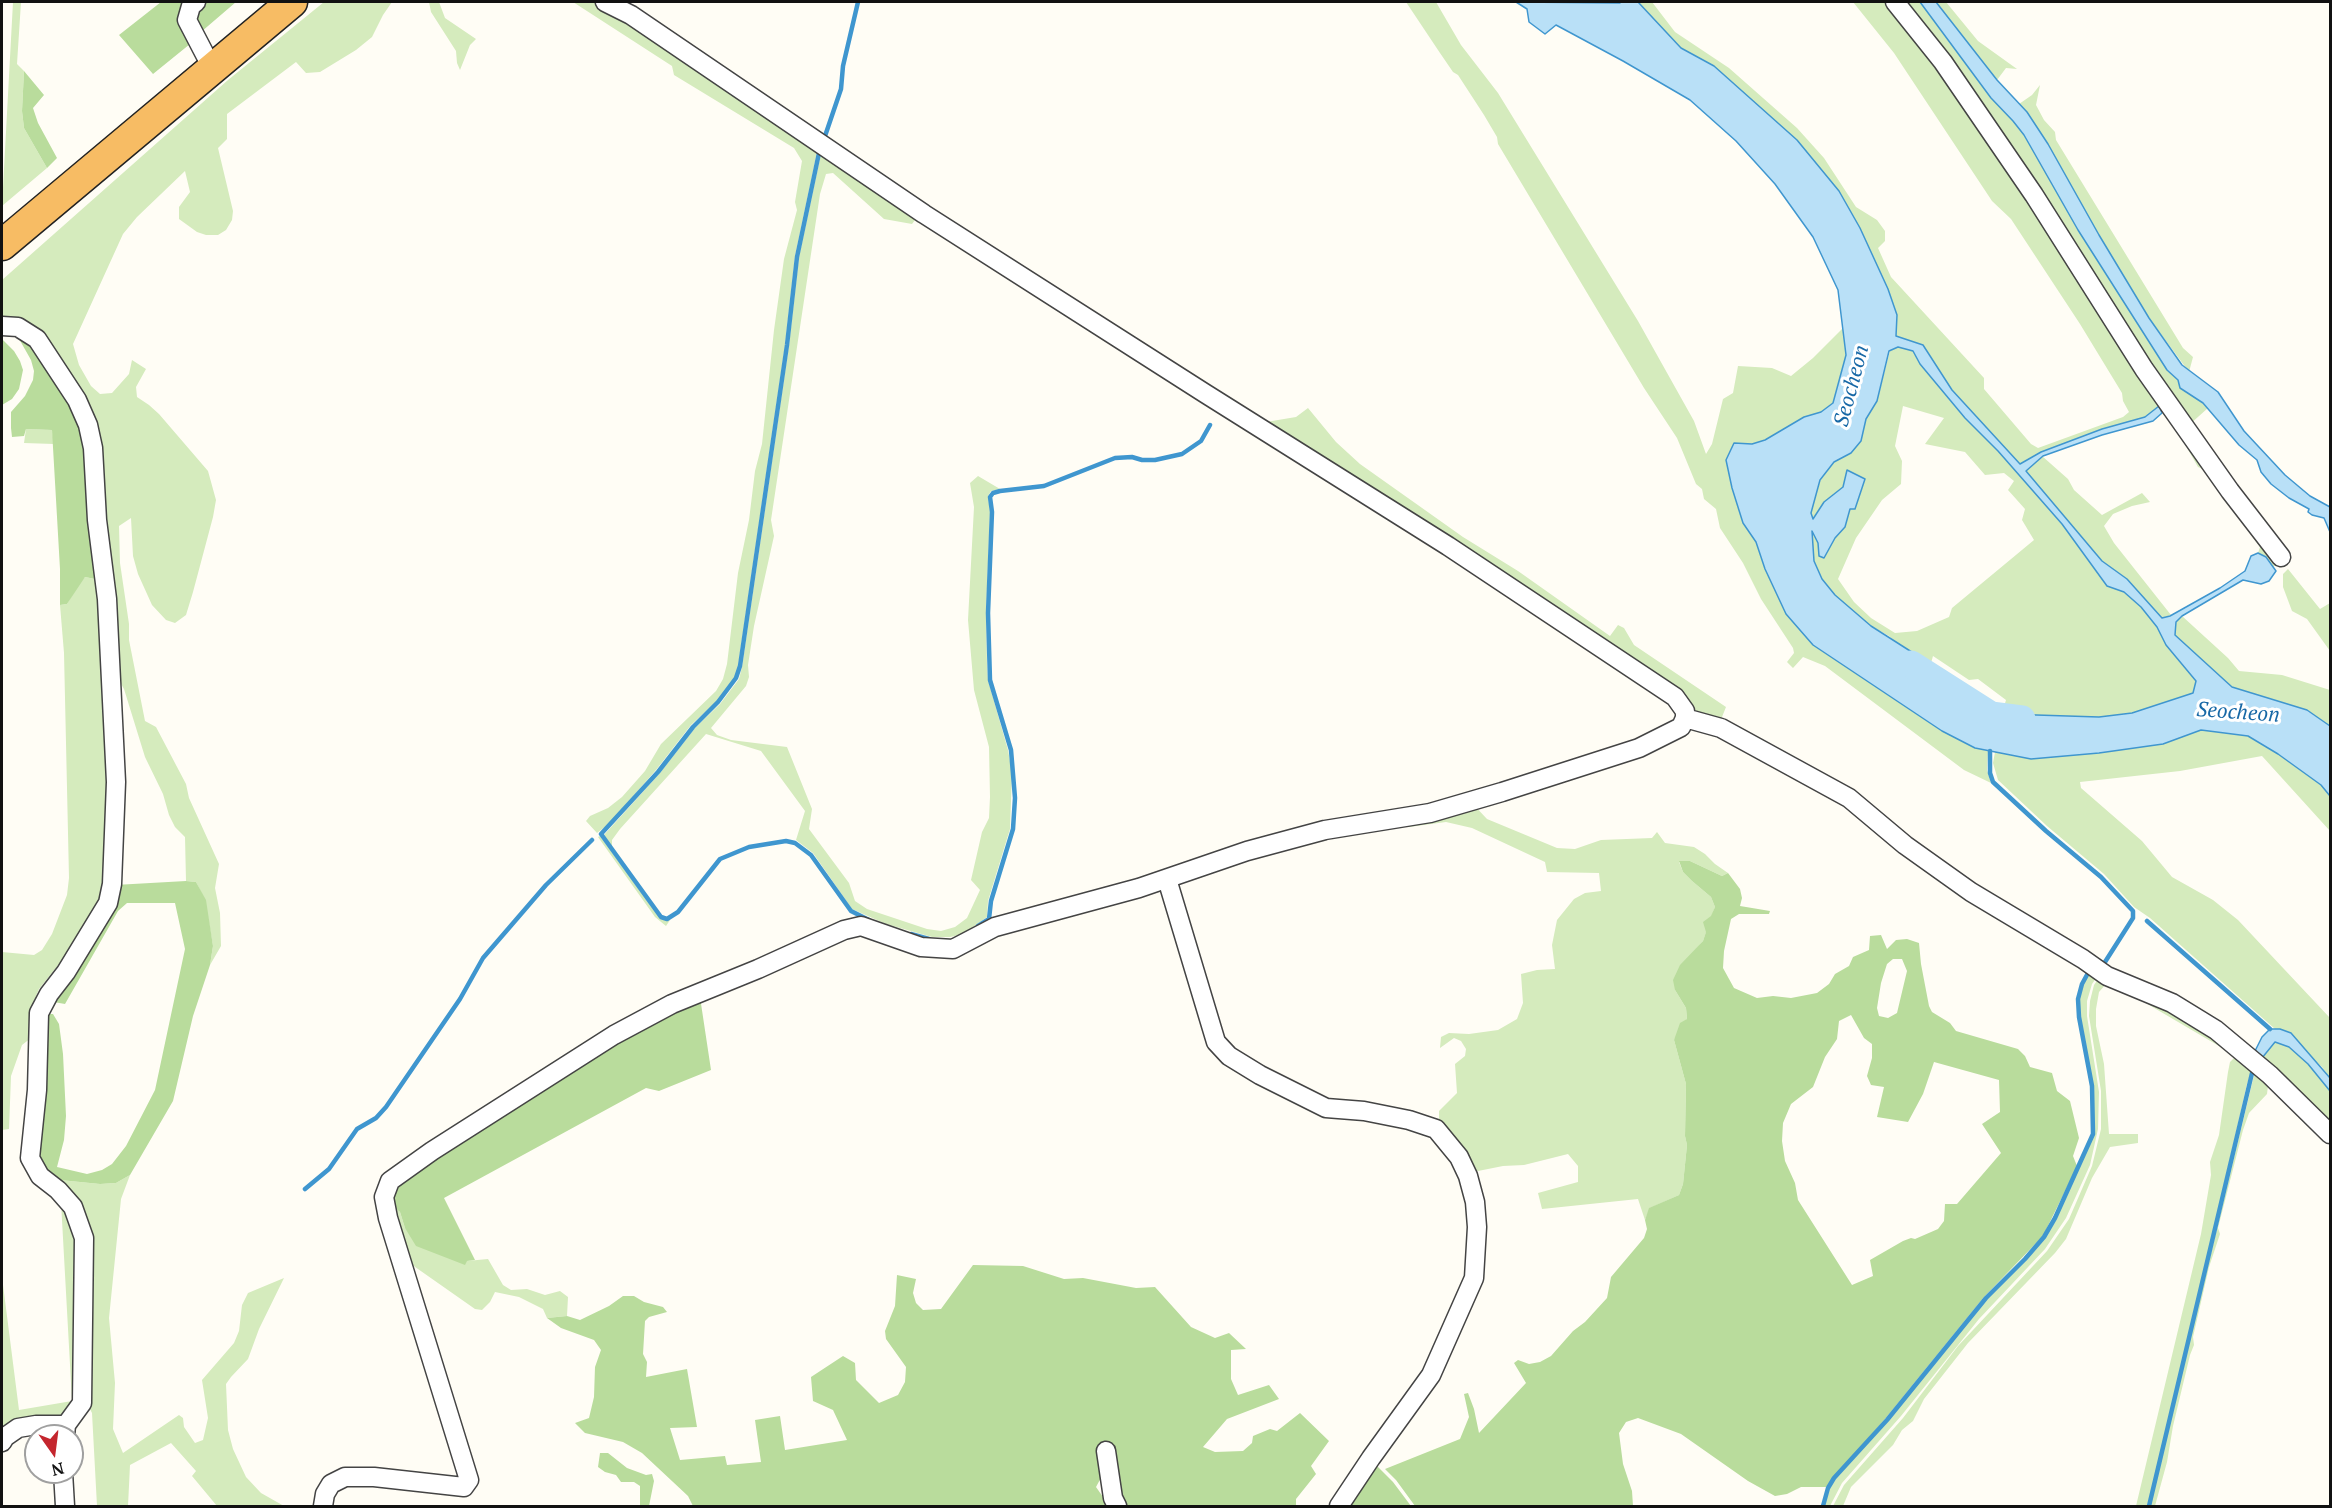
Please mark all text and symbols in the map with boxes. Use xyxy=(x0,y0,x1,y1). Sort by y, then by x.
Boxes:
water label: Seocheon xyxy=(1829,342,1875,430)
water label: Seocheon xyxy=(2195,698,2281,728)
north arrow xyxy=(24,1424,84,1484)
text: N xyxy=(49,1457,66,1482)

